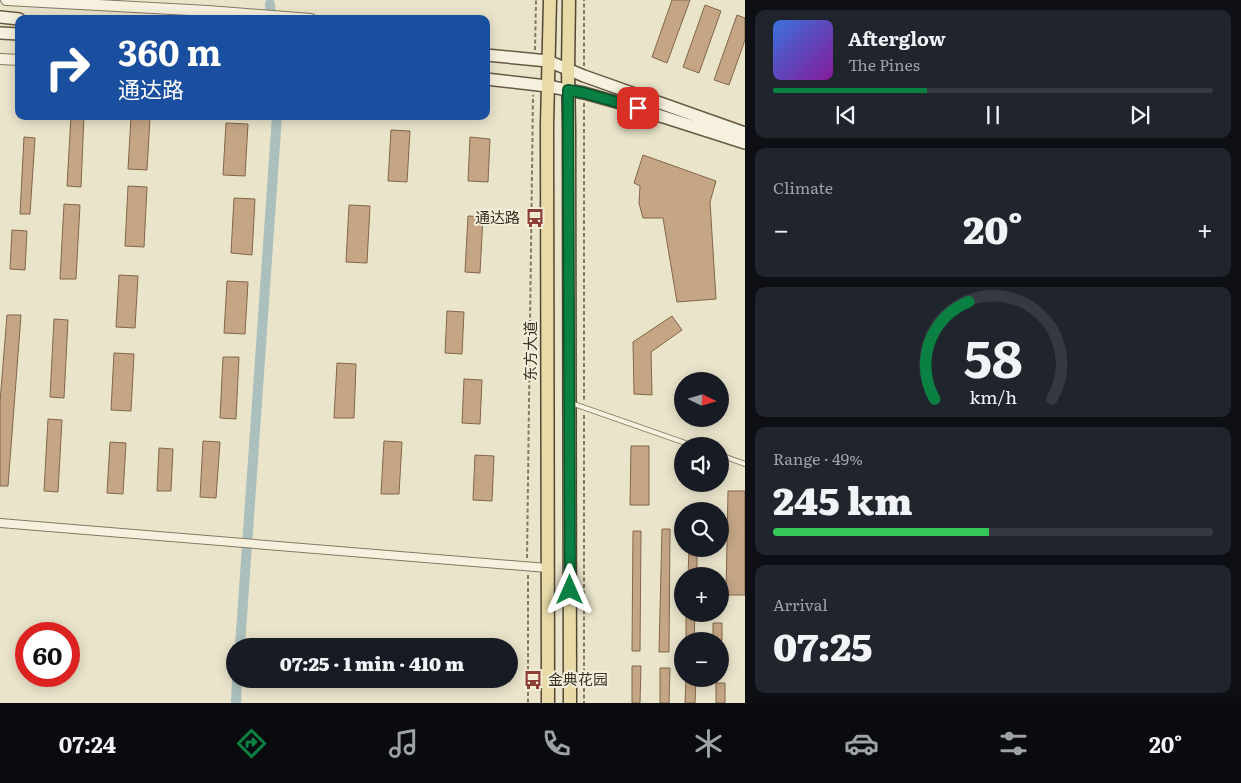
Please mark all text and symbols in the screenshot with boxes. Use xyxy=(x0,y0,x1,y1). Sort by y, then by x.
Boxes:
text: Afterglow xyxy=(848,24,946,52)
text: 360 m xyxy=(118,25,221,77)
icon: right xyxy=(35,35,100,100)
text: The Pines xyxy=(848,52,920,76)
text: 通达路 xyxy=(118,72,184,105)
pin xyxy=(617,87,659,129)
icon: arrive xyxy=(624,94,652,122)
icon: previous xyxy=(832,101,860,129)
icon: pause xyxy=(979,101,1007,129)
icon: next xyxy=(1126,101,1154,129)
text: Climate xyxy=(773,175,833,199)
text: 20° xyxy=(963,199,1023,256)
place label: 通达路 xyxy=(475,205,520,228)
bus stop icon: 通达路 xyxy=(524,207,546,229)
text: − xyxy=(773,207,789,249)
text: + xyxy=(1197,207,1213,249)
text: 58 xyxy=(964,316,1022,394)
street label: 东方大道 xyxy=(518,321,541,381)
north arrow xyxy=(674,372,729,428)
map controls xyxy=(674,372,729,687)
text: km/h xyxy=(969,383,1017,410)
button: sound xyxy=(674,437,729,492)
text: Range · 49% xyxy=(773,446,863,470)
text: 245 km xyxy=(773,470,913,527)
button: search xyxy=(674,502,729,557)
position arrow xyxy=(543,563,595,615)
button: + xyxy=(674,567,729,622)
text: Arrival xyxy=(773,592,828,616)
text: 07:25 xyxy=(773,616,873,673)
speed limit sign: 60 xyxy=(15,622,80,687)
button: − xyxy=(674,632,729,687)
text: 07:25 · 1 min · 410 m xyxy=(280,649,464,677)
place label: 金典花园 xyxy=(548,667,608,690)
bus stop icon: 金典花园 xyxy=(522,669,544,691)
icon: directions xyxy=(234,726,269,761)
icon: music xyxy=(386,726,421,761)
icon: phone xyxy=(539,726,574,761)
icon: climate xyxy=(691,726,726,761)
icon: car xyxy=(844,726,879,761)
icon: filters xyxy=(996,726,1031,761)
text: 07:24 xyxy=(59,727,116,760)
text: 20° xyxy=(1149,727,1182,760)

